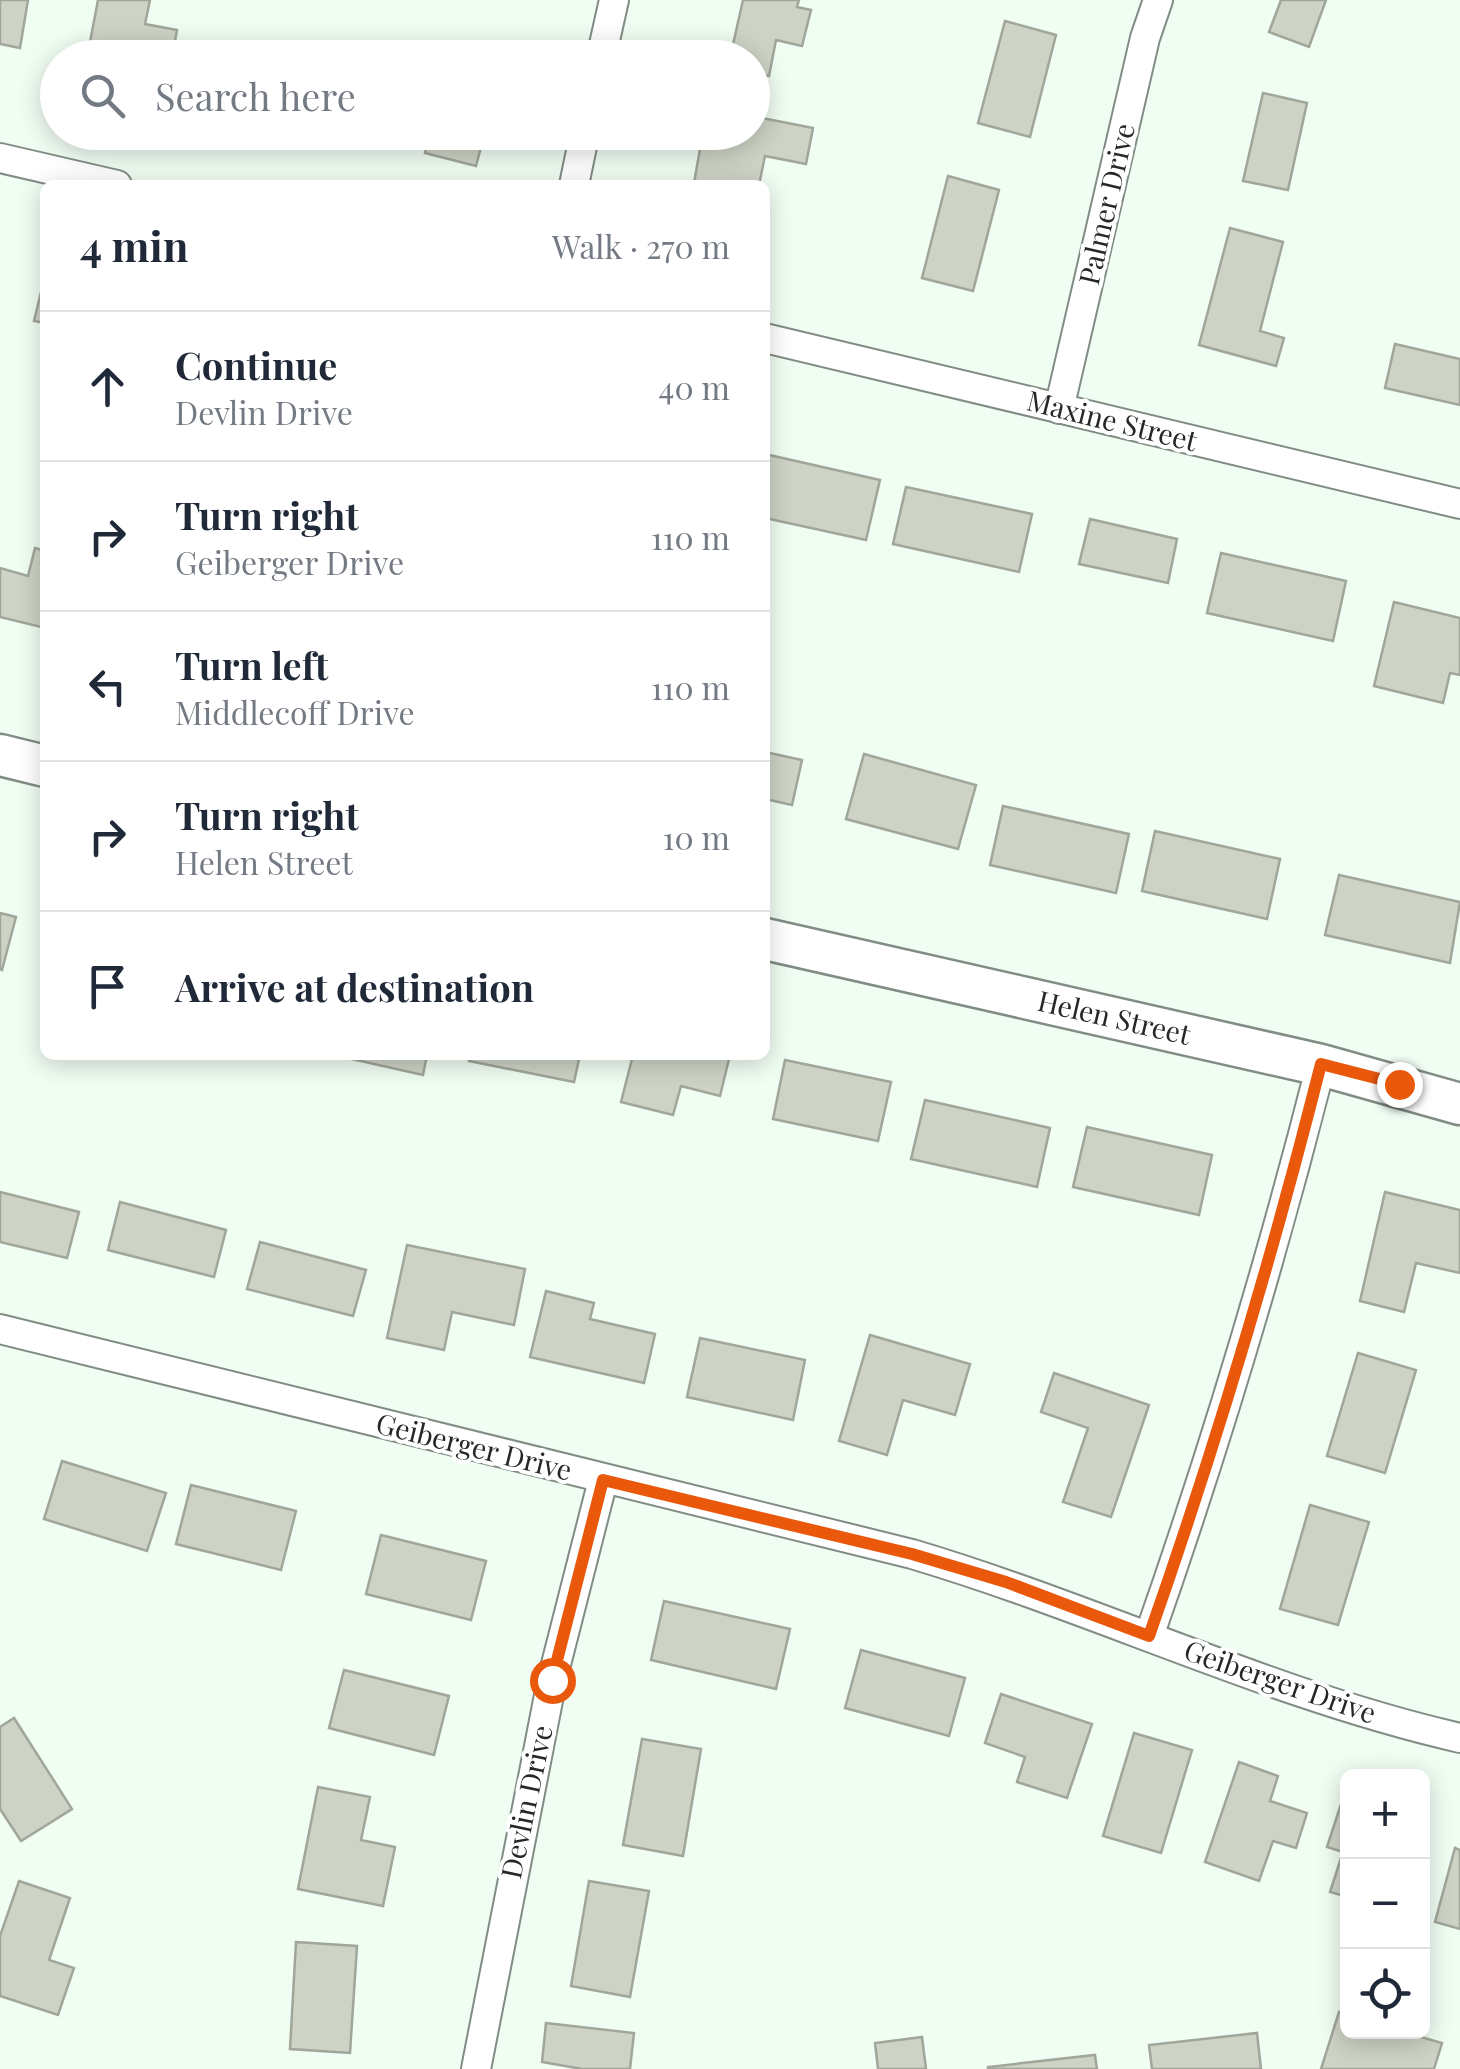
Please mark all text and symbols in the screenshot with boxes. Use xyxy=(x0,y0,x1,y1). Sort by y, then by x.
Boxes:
search box xyxy=(40,40,770,150)
icon: search xyxy=(75,68,130,123)
text: Search here xyxy=(155,70,356,121)
street label: Palmer Drive xyxy=(1069,119,1142,288)
text: 4 min xyxy=(80,217,189,273)
text: Walk · 270 m xyxy=(552,224,730,267)
text: Continue xyxy=(175,339,337,390)
icon: ahead xyxy=(80,359,135,414)
text: 40 m xyxy=(659,365,730,408)
street label: Maxine Street xyxy=(1023,381,1202,459)
text: Devlin Drive xyxy=(175,390,353,433)
text: Turn right xyxy=(175,489,359,540)
icon: right xyxy=(80,509,135,564)
text: 110 m xyxy=(651,515,730,558)
text: Geiberger Drive xyxy=(175,540,404,583)
text: Turn left xyxy=(175,639,328,690)
icon: left xyxy=(80,659,135,714)
text: 110 m xyxy=(651,665,730,708)
text: Middlecoff Drive xyxy=(175,690,415,733)
text: Turn right xyxy=(175,789,359,840)
icon: right xyxy=(80,809,135,864)
text: 10 m xyxy=(663,815,730,858)
text: Helen Street xyxy=(175,840,353,883)
icon: arrive xyxy=(80,959,135,1014)
text: Arrive at destination xyxy=(175,961,534,1012)
street label: Helen Street xyxy=(1034,981,1195,1052)
route end xyxy=(1377,1062,1423,1108)
street label: Geiberger Drive xyxy=(373,1403,576,1488)
street label: Geiberger Drive xyxy=(1180,1630,1381,1731)
route start xyxy=(530,1658,576,1704)
street label: Devlin Drive xyxy=(491,1722,560,1882)
map controls xyxy=(1340,1769,1430,2039)
button: + xyxy=(1340,1769,1430,1859)
button: − xyxy=(1340,1859,1430,1949)
button: locate xyxy=(1340,1949,1430,2039)

